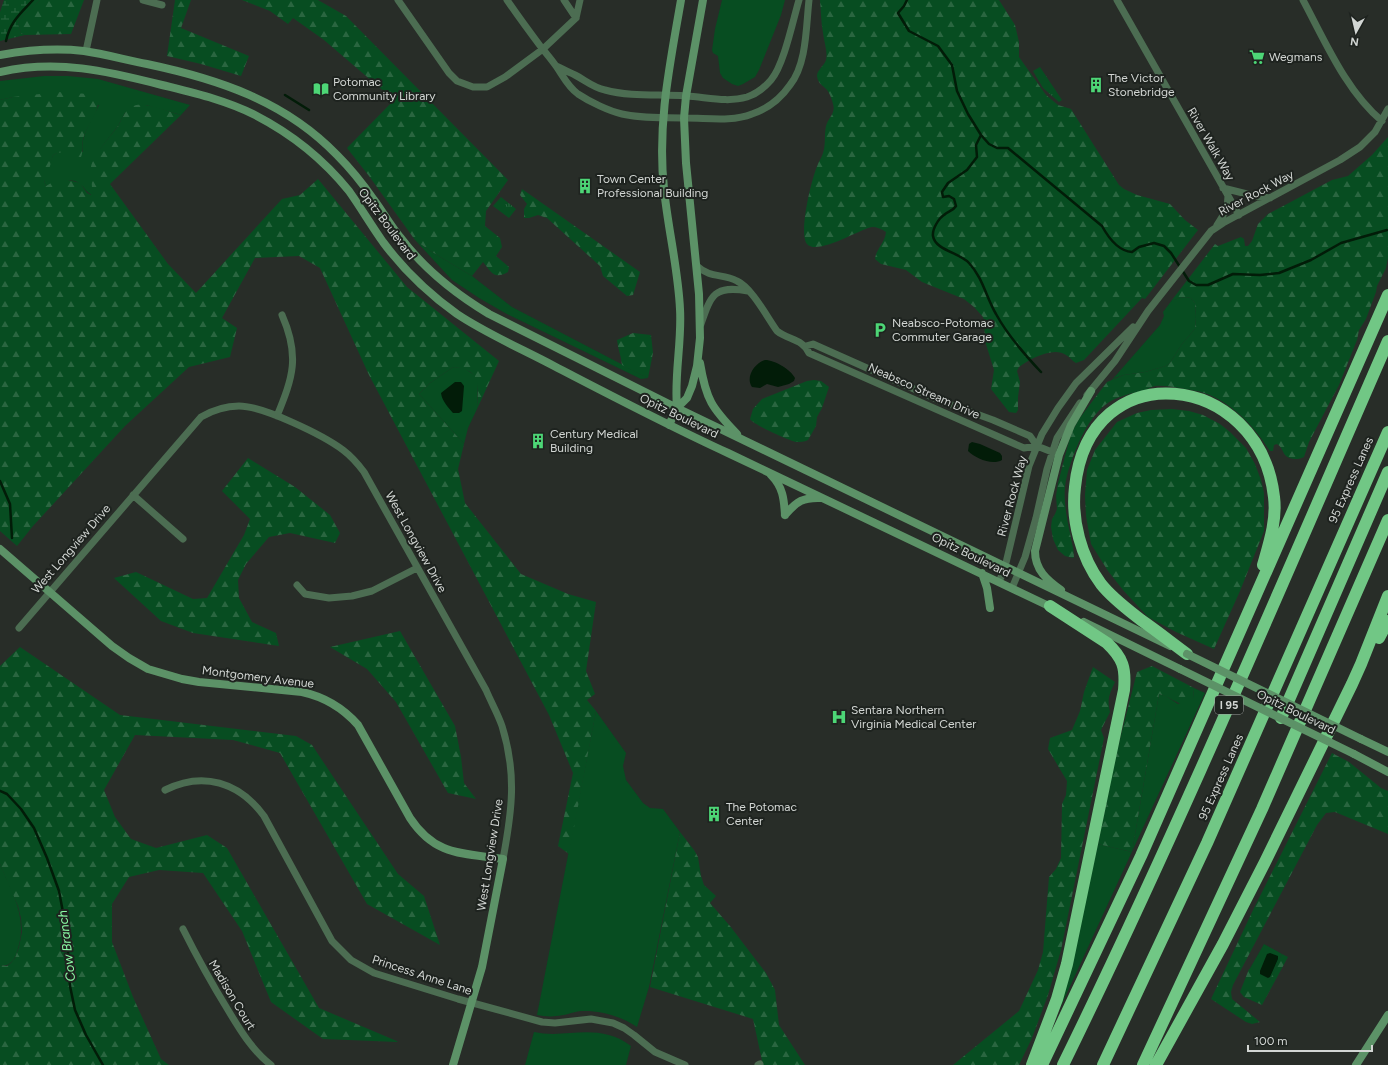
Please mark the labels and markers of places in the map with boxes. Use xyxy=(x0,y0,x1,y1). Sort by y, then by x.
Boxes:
supermarket icon: Wegmans xyxy=(1248,48,1266,66)
place label: Wegmans xyxy=(1269,50,1323,64)
place label: The Victor Stonebridge xyxy=(1108,71,1175,99)
place label: Potomac Community Library xyxy=(333,75,436,103)
building icon: The Victor Stonebridge xyxy=(1087,76,1105,94)
library icon: Potomac Community Library xyxy=(312,80,330,98)
place label: Town Center Professional Building xyxy=(597,172,708,200)
building icon: Town Center Professional Building xyxy=(576,177,594,195)
place label: Neabsco-Potomac Commuter Garage xyxy=(892,316,994,344)
parking icon: Neabsco-Potomac Commuter Garage xyxy=(871,321,889,339)
place label: Century Medical Building xyxy=(550,427,638,455)
building icon: Century Medical Building xyxy=(529,432,547,450)
place label: Sentara Northern Virginia Medical Center xyxy=(851,703,976,731)
hospital icon: Sentara Northern Virginia Medical Center xyxy=(830,708,848,726)
place label: The Potomac Center xyxy=(726,800,797,828)
building icon: The Potomac Center xyxy=(705,805,723,823)

